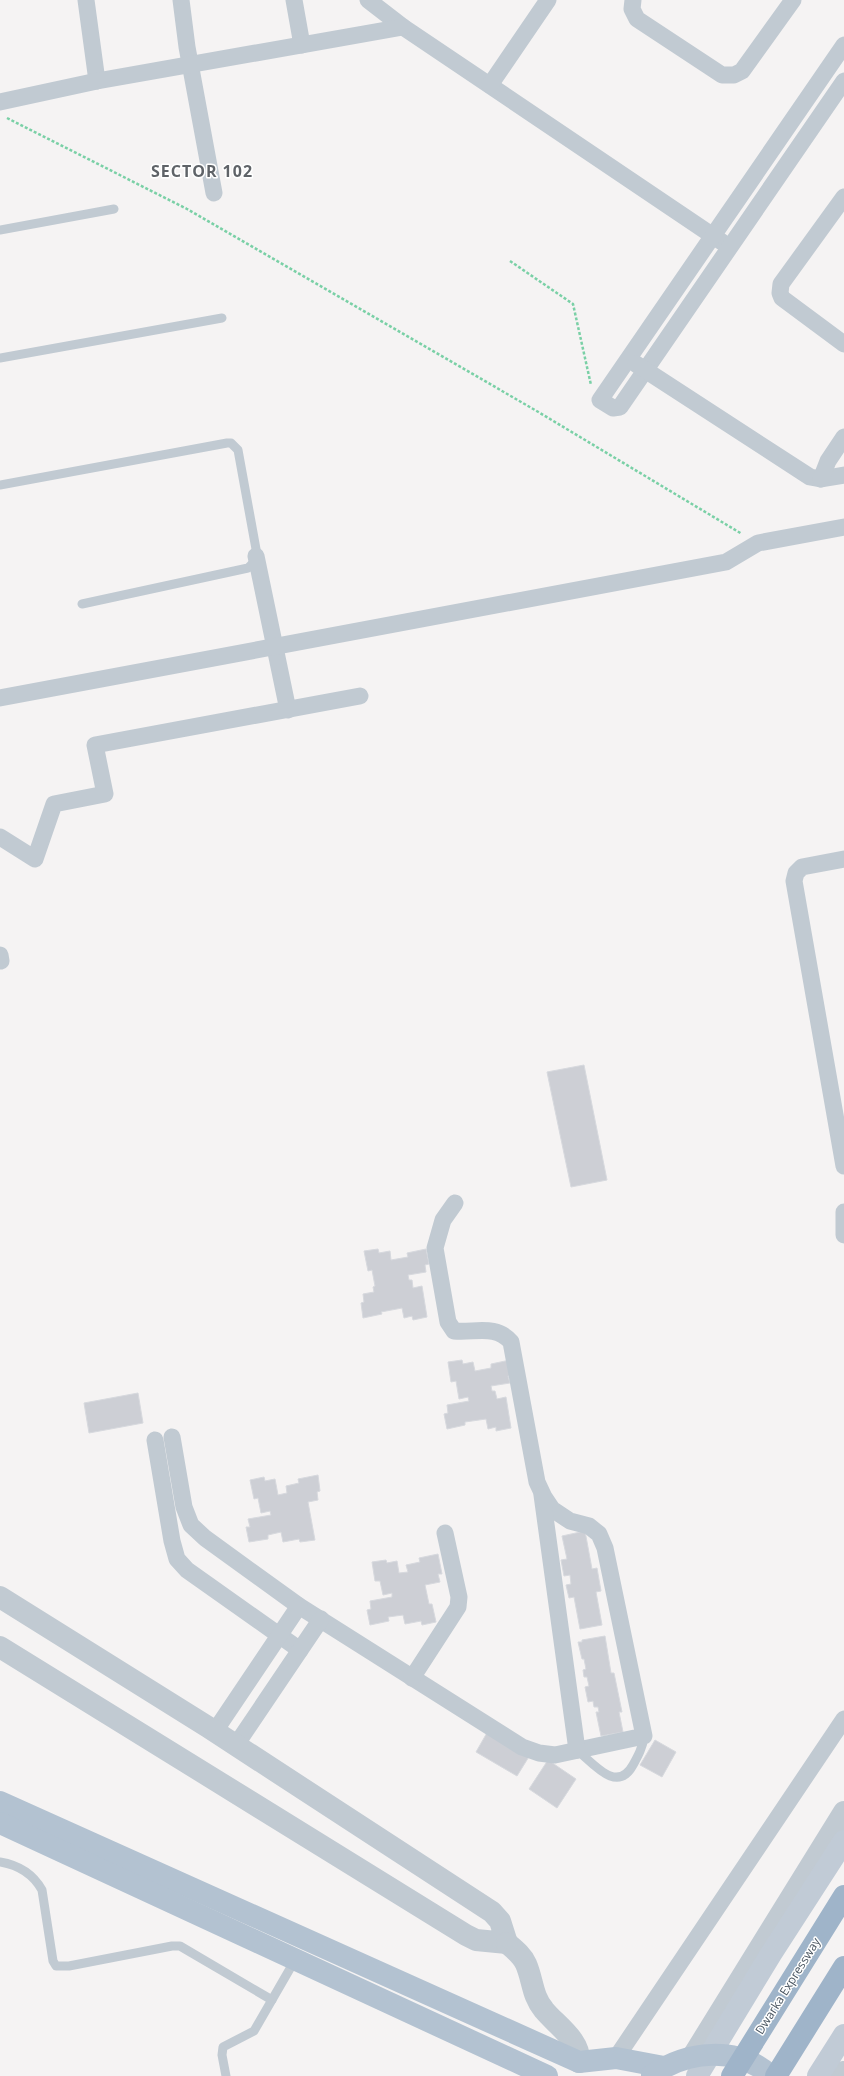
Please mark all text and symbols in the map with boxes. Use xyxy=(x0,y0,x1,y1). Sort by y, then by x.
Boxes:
district label: SECTOR 102 xyxy=(151,160,253,182)
street label: Dwarka Expressway xyxy=(751,1933,825,2037)

